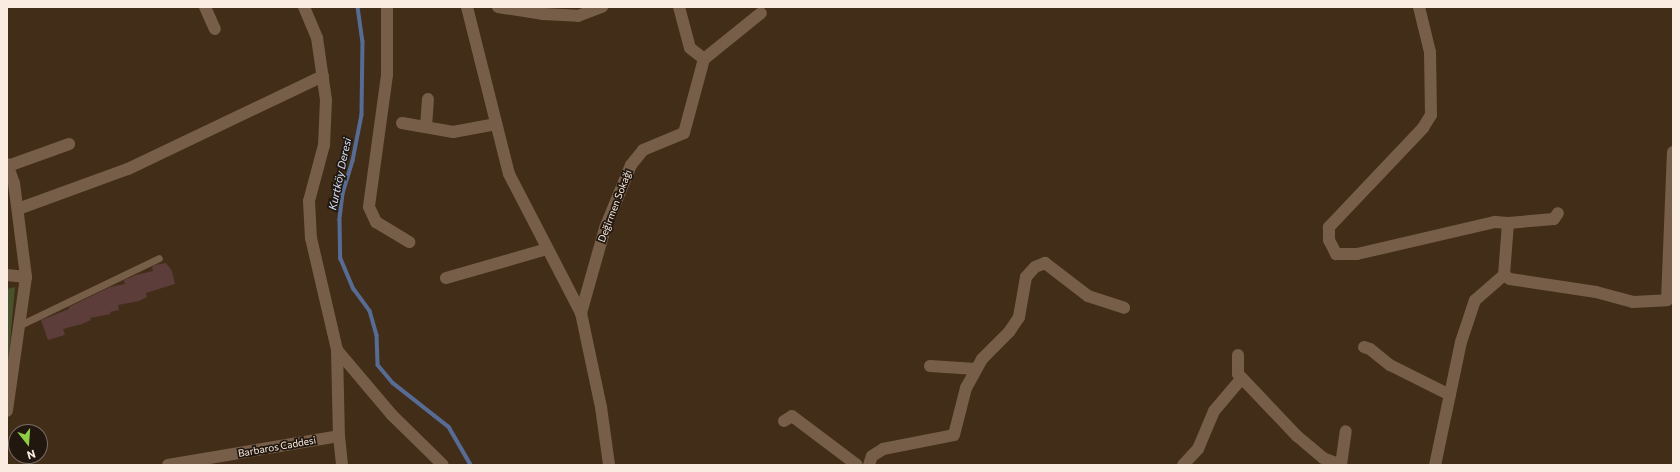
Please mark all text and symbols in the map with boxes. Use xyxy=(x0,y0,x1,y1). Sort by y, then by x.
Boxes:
water label: Kurtköy Deresi xyxy=(326,137,354,211)
street label: Değirmen Sokağı xyxy=(596,168,634,244)
north arrow xyxy=(8,424,48,464)
street label: Barbaros Caddesi xyxy=(237,434,317,460)
text: N xyxy=(26,448,37,462)

